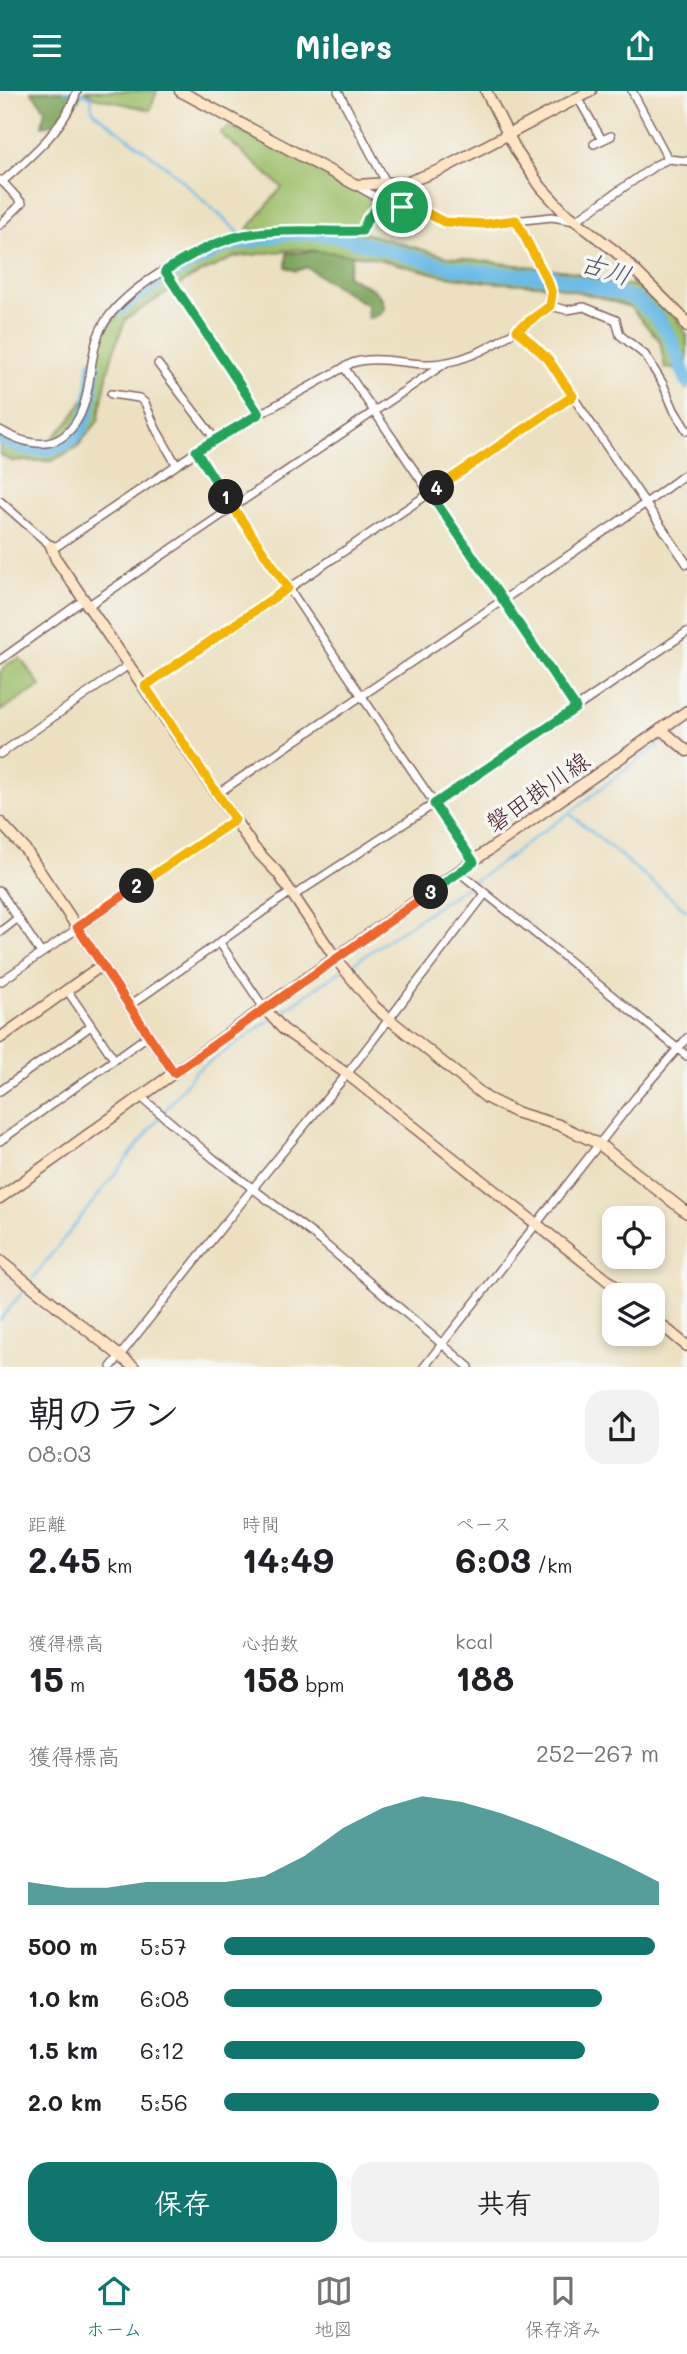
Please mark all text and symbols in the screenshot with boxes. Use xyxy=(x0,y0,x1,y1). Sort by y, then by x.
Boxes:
text: Milers xyxy=(295,25,392,67)
icon: menu xyxy=(28,27,66,65)
icon: share xyxy=(621,27,659,65)
pin xyxy=(372,177,432,237)
icon: arrive xyxy=(383,188,421,226)
water label: 古川 xyxy=(576,244,636,292)
pin: 4 xyxy=(420,471,454,505)
text: 4 xyxy=(430,475,443,500)
pin: 1 xyxy=(208,479,244,515)
text: 1 xyxy=(221,484,230,509)
street label: 磐田掛川線 xyxy=(479,744,595,838)
pin: 2 xyxy=(120,869,154,903)
text: 2 xyxy=(131,873,142,898)
pin: 3 xyxy=(414,875,448,909)
text: 3 xyxy=(425,879,436,904)
map controls xyxy=(602,1206,665,1346)
button: locate xyxy=(602,1206,665,1269)
button: layers xyxy=(602,1283,665,1346)
text: 朝のラン xyxy=(28,1387,180,1437)
button: share xyxy=(585,1390,659,1464)
text: 08:03 xyxy=(28,1438,91,1468)
text: 距離 xyxy=(28,1511,66,1536)
text: 時間 xyxy=(242,1511,280,1536)
text: ペース xyxy=(455,1511,511,1536)
text: 2.45 xyxy=(28,1536,101,1582)
text: 14:49 xyxy=(242,1536,334,1582)
text: 6:03 xyxy=(455,1536,531,1582)
text: km xyxy=(101,1553,132,1578)
text: /km xyxy=(531,1553,572,1578)
text: kcal xyxy=(455,1629,493,1654)
text: 獲得標高 xyxy=(28,1630,104,1655)
text: 心拍数 xyxy=(242,1630,299,1655)
text: 188 xyxy=(455,1654,514,1700)
text: 15 xyxy=(28,1655,64,1701)
text: 158 xyxy=(242,1655,299,1701)
text: m xyxy=(64,1672,85,1697)
text: bpm xyxy=(299,1672,344,1697)
text: 252–267 m xyxy=(536,1738,659,1768)
text: 獲得標高 xyxy=(28,1741,120,1771)
text: 500 m xyxy=(28,1931,98,1961)
text: 5:57 xyxy=(140,1931,187,1961)
text: 1.0 km xyxy=(28,1983,99,2013)
text: 6:08 xyxy=(140,1983,189,2013)
text: 1.5 km xyxy=(28,2035,98,2065)
text: 6:12 xyxy=(140,2035,184,2065)
text: 2.0 km xyxy=(28,2087,102,2117)
text: 5:56 xyxy=(140,2087,188,2117)
button: 保存 xyxy=(28,2162,337,2242)
button: 共有 xyxy=(351,2162,659,2242)
tab: ホーム xyxy=(86,2272,142,2341)
tab: 地図 xyxy=(315,2272,353,2341)
tab: 保存済み xyxy=(525,2272,601,2341)

